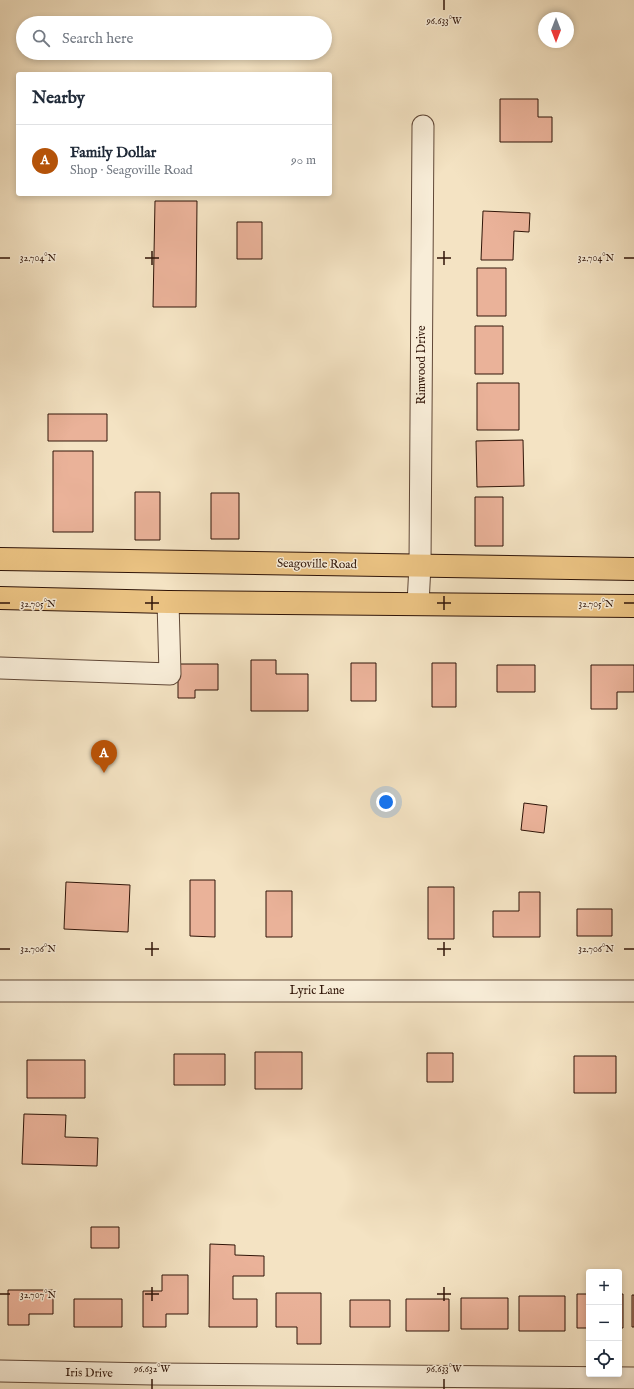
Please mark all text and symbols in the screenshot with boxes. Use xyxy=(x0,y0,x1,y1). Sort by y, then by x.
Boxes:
north arrow xyxy=(538,12,574,48)
text: 96.633°W xyxy=(425,15,462,28)
search box xyxy=(16,16,332,60)
icon: search xyxy=(30,27,52,49)
text: Search here xyxy=(62,29,133,48)
text: Nearby xyxy=(32,88,85,109)
text: Family Dollar xyxy=(70,143,156,162)
text: A xyxy=(41,152,49,169)
text: 90 m xyxy=(291,152,316,169)
text: Shop · Seagoville Road xyxy=(70,162,193,179)
text: 32.704°N xyxy=(20,252,57,265)
text: 32.704°N xyxy=(578,252,615,265)
street label: Rimwood Drive xyxy=(414,325,429,405)
street label: Seagoville Road xyxy=(277,556,358,572)
text: 32.705°N xyxy=(20,598,56,611)
text: 32.705°N xyxy=(578,598,614,611)
pin: A xyxy=(91,740,117,773)
your location xyxy=(376,792,396,812)
text: 32.706°N xyxy=(20,943,56,956)
text: 32.706°N xyxy=(578,943,614,956)
street label: Lyric Lane xyxy=(289,983,345,998)
map controls xyxy=(586,1269,622,1377)
button: + xyxy=(586,1269,622,1305)
text: 32.707°N xyxy=(20,1289,56,1302)
button: − xyxy=(586,1305,622,1341)
button: locate xyxy=(586,1341,622,1377)
text: 96.632°W xyxy=(133,1363,170,1376)
text: 96.633°W xyxy=(425,1363,462,1376)
street label: Iris Drive xyxy=(65,1365,113,1381)

